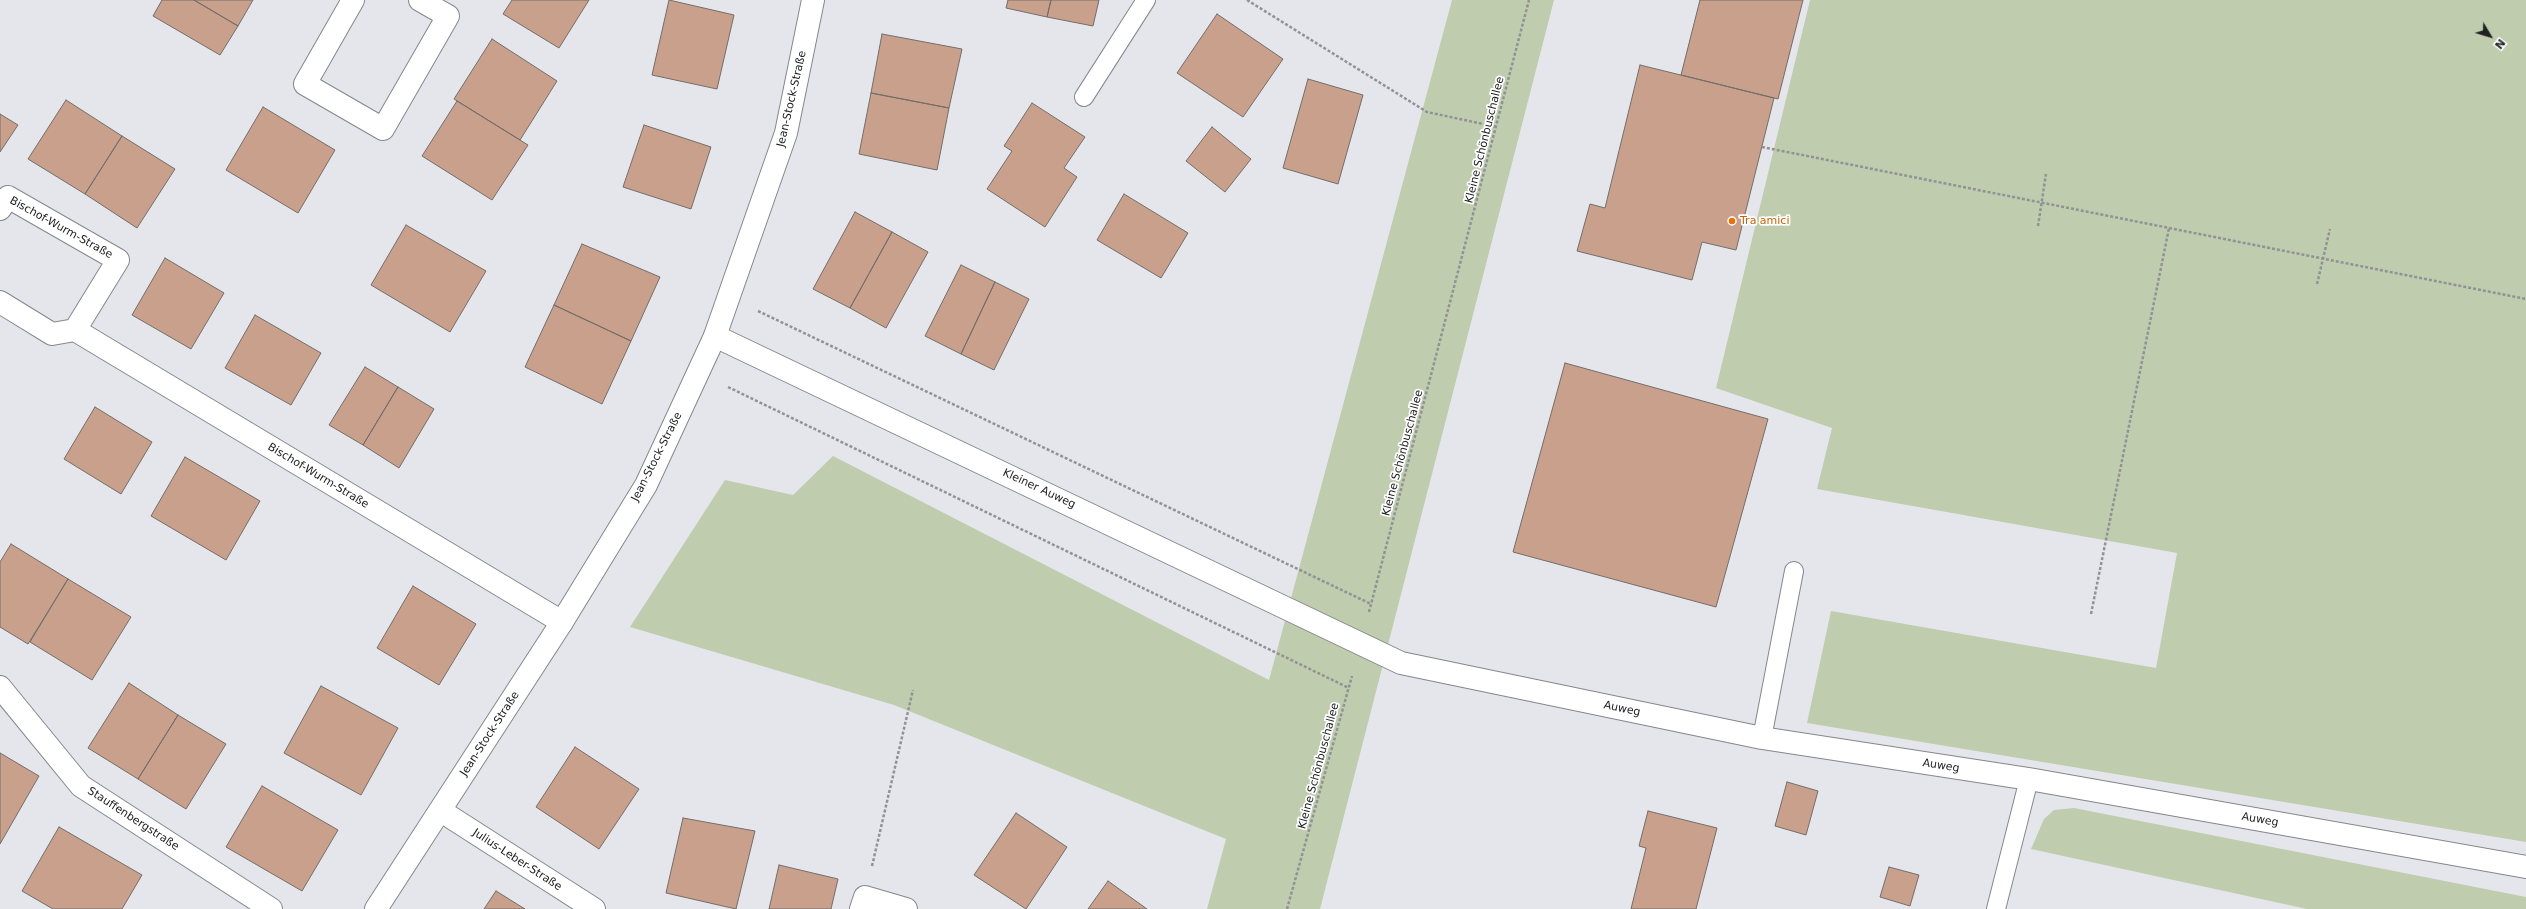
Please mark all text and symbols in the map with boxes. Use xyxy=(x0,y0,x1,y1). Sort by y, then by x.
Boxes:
north arrow xyxy=(2470,16,2510,56)
text: N xyxy=(2492,36,2508,51)
street label: Jean-Stock-Straße xyxy=(775,50,809,148)
street label: Kleine Schönbuschallee xyxy=(1463,75,1507,205)
street label: Bischof-Wurm-Straße xyxy=(7,194,115,262)
place label: Tra amici xyxy=(1740,214,1789,228)
marker: Tra amici xyxy=(1727,216,1737,226)
street label: Kleine Schönbuschallee xyxy=(1380,388,1426,518)
street label: Jean-Stock-Straße xyxy=(629,410,685,504)
street label: Bischof-Wurm-Straße xyxy=(265,441,371,511)
street label: Kleiner Auweg xyxy=(1000,466,1078,512)
street label: Jean-Stock-Straße xyxy=(458,689,522,779)
street label: Auweg xyxy=(1602,699,1642,719)
street label: Kleine Schönbuschallee xyxy=(1296,701,1342,831)
street label: Auweg xyxy=(1922,757,1960,775)
street label: Stauffenbergstraße xyxy=(85,784,181,854)
street label: Auweg xyxy=(2241,810,2279,830)
street label: Julius-Leber-Straße xyxy=(470,826,564,894)

